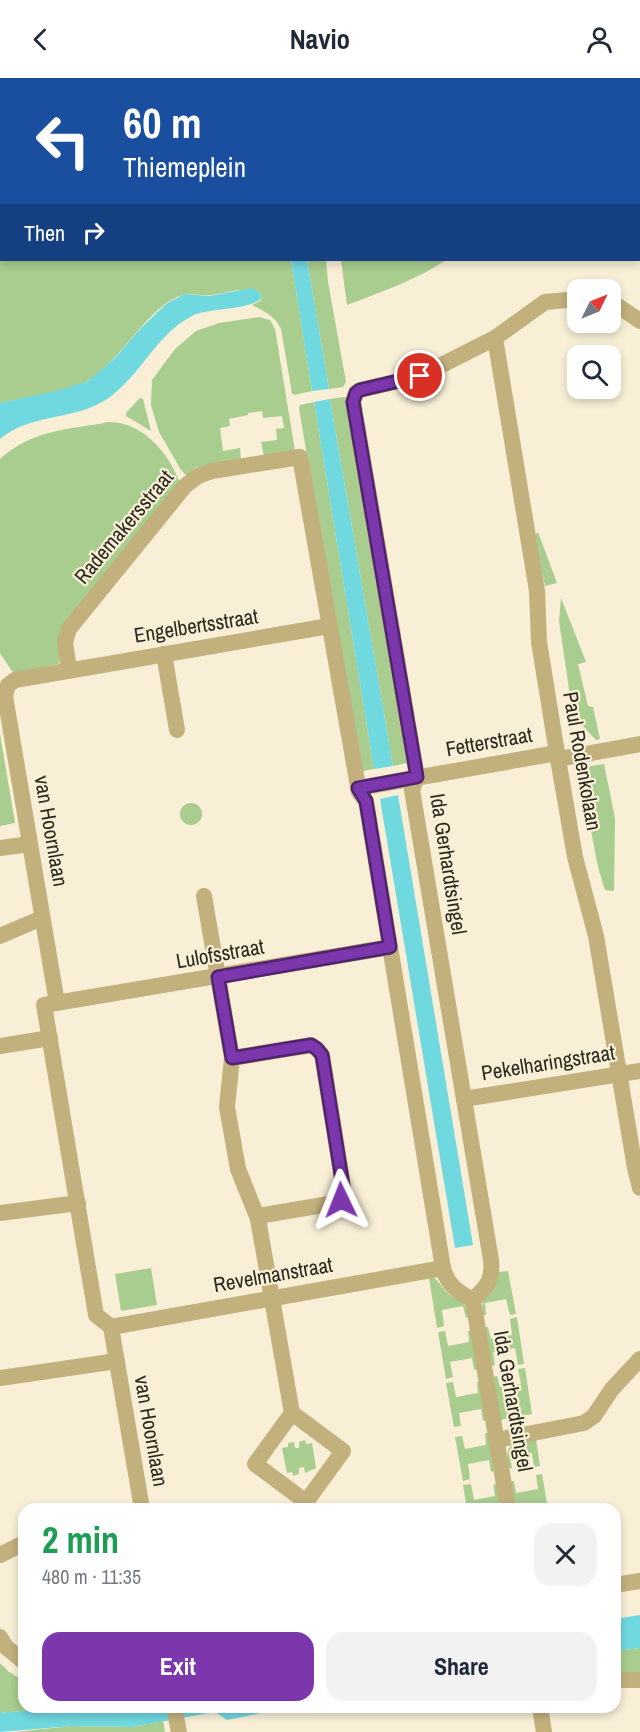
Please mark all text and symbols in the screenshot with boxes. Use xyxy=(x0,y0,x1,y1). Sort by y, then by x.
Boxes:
text: Navio xyxy=(290,21,350,57)
icon: back xyxy=(24,23,57,56)
icon: person xyxy=(583,23,616,56)
text: 60 m xyxy=(123,95,202,151)
icon: left xyxy=(24,102,102,180)
text: Thiemeplein xyxy=(123,149,246,185)
icon: right xyxy=(77,216,110,249)
text: Then xyxy=(24,218,65,248)
north arrow xyxy=(567,279,621,333)
map controls xyxy=(567,279,621,399)
button: search xyxy=(567,345,621,399)
pin xyxy=(394,350,445,401)
icon: arrive xyxy=(403,359,436,392)
street label: Rademakersstraat xyxy=(67,463,180,590)
street label: Engelbertsstraat xyxy=(132,601,260,650)
street label: Paul Rodenkolaan xyxy=(556,689,609,833)
street label: Fetterstraat xyxy=(443,720,535,763)
street label: van Hoornlaan xyxy=(27,773,75,889)
street label: Ida Gerhardtsingel xyxy=(423,791,474,937)
street label: Lulofsstraat xyxy=(174,931,266,976)
street label: Pekelharingstraat xyxy=(479,1038,617,1087)
position arrow xyxy=(309,1168,373,1232)
street label: Revelmanstraat xyxy=(211,1250,335,1299)
street label: Ida Gerhardtsingel xyxy=(487,1328,540,1474)
street label: van Hoornlaan xyxy=(127,1373,175,1489)
text: 2 min xyxy=(42,1516,119,1564)
button: close xyxy=(534,1523,597,1586)
text: 480 m · 11:35 xyxy=(42,1563,141,1590)
button: Exit xyxy=(42,1632,314,1701)
button: Share xyxy=(326,1632,597,1701)

